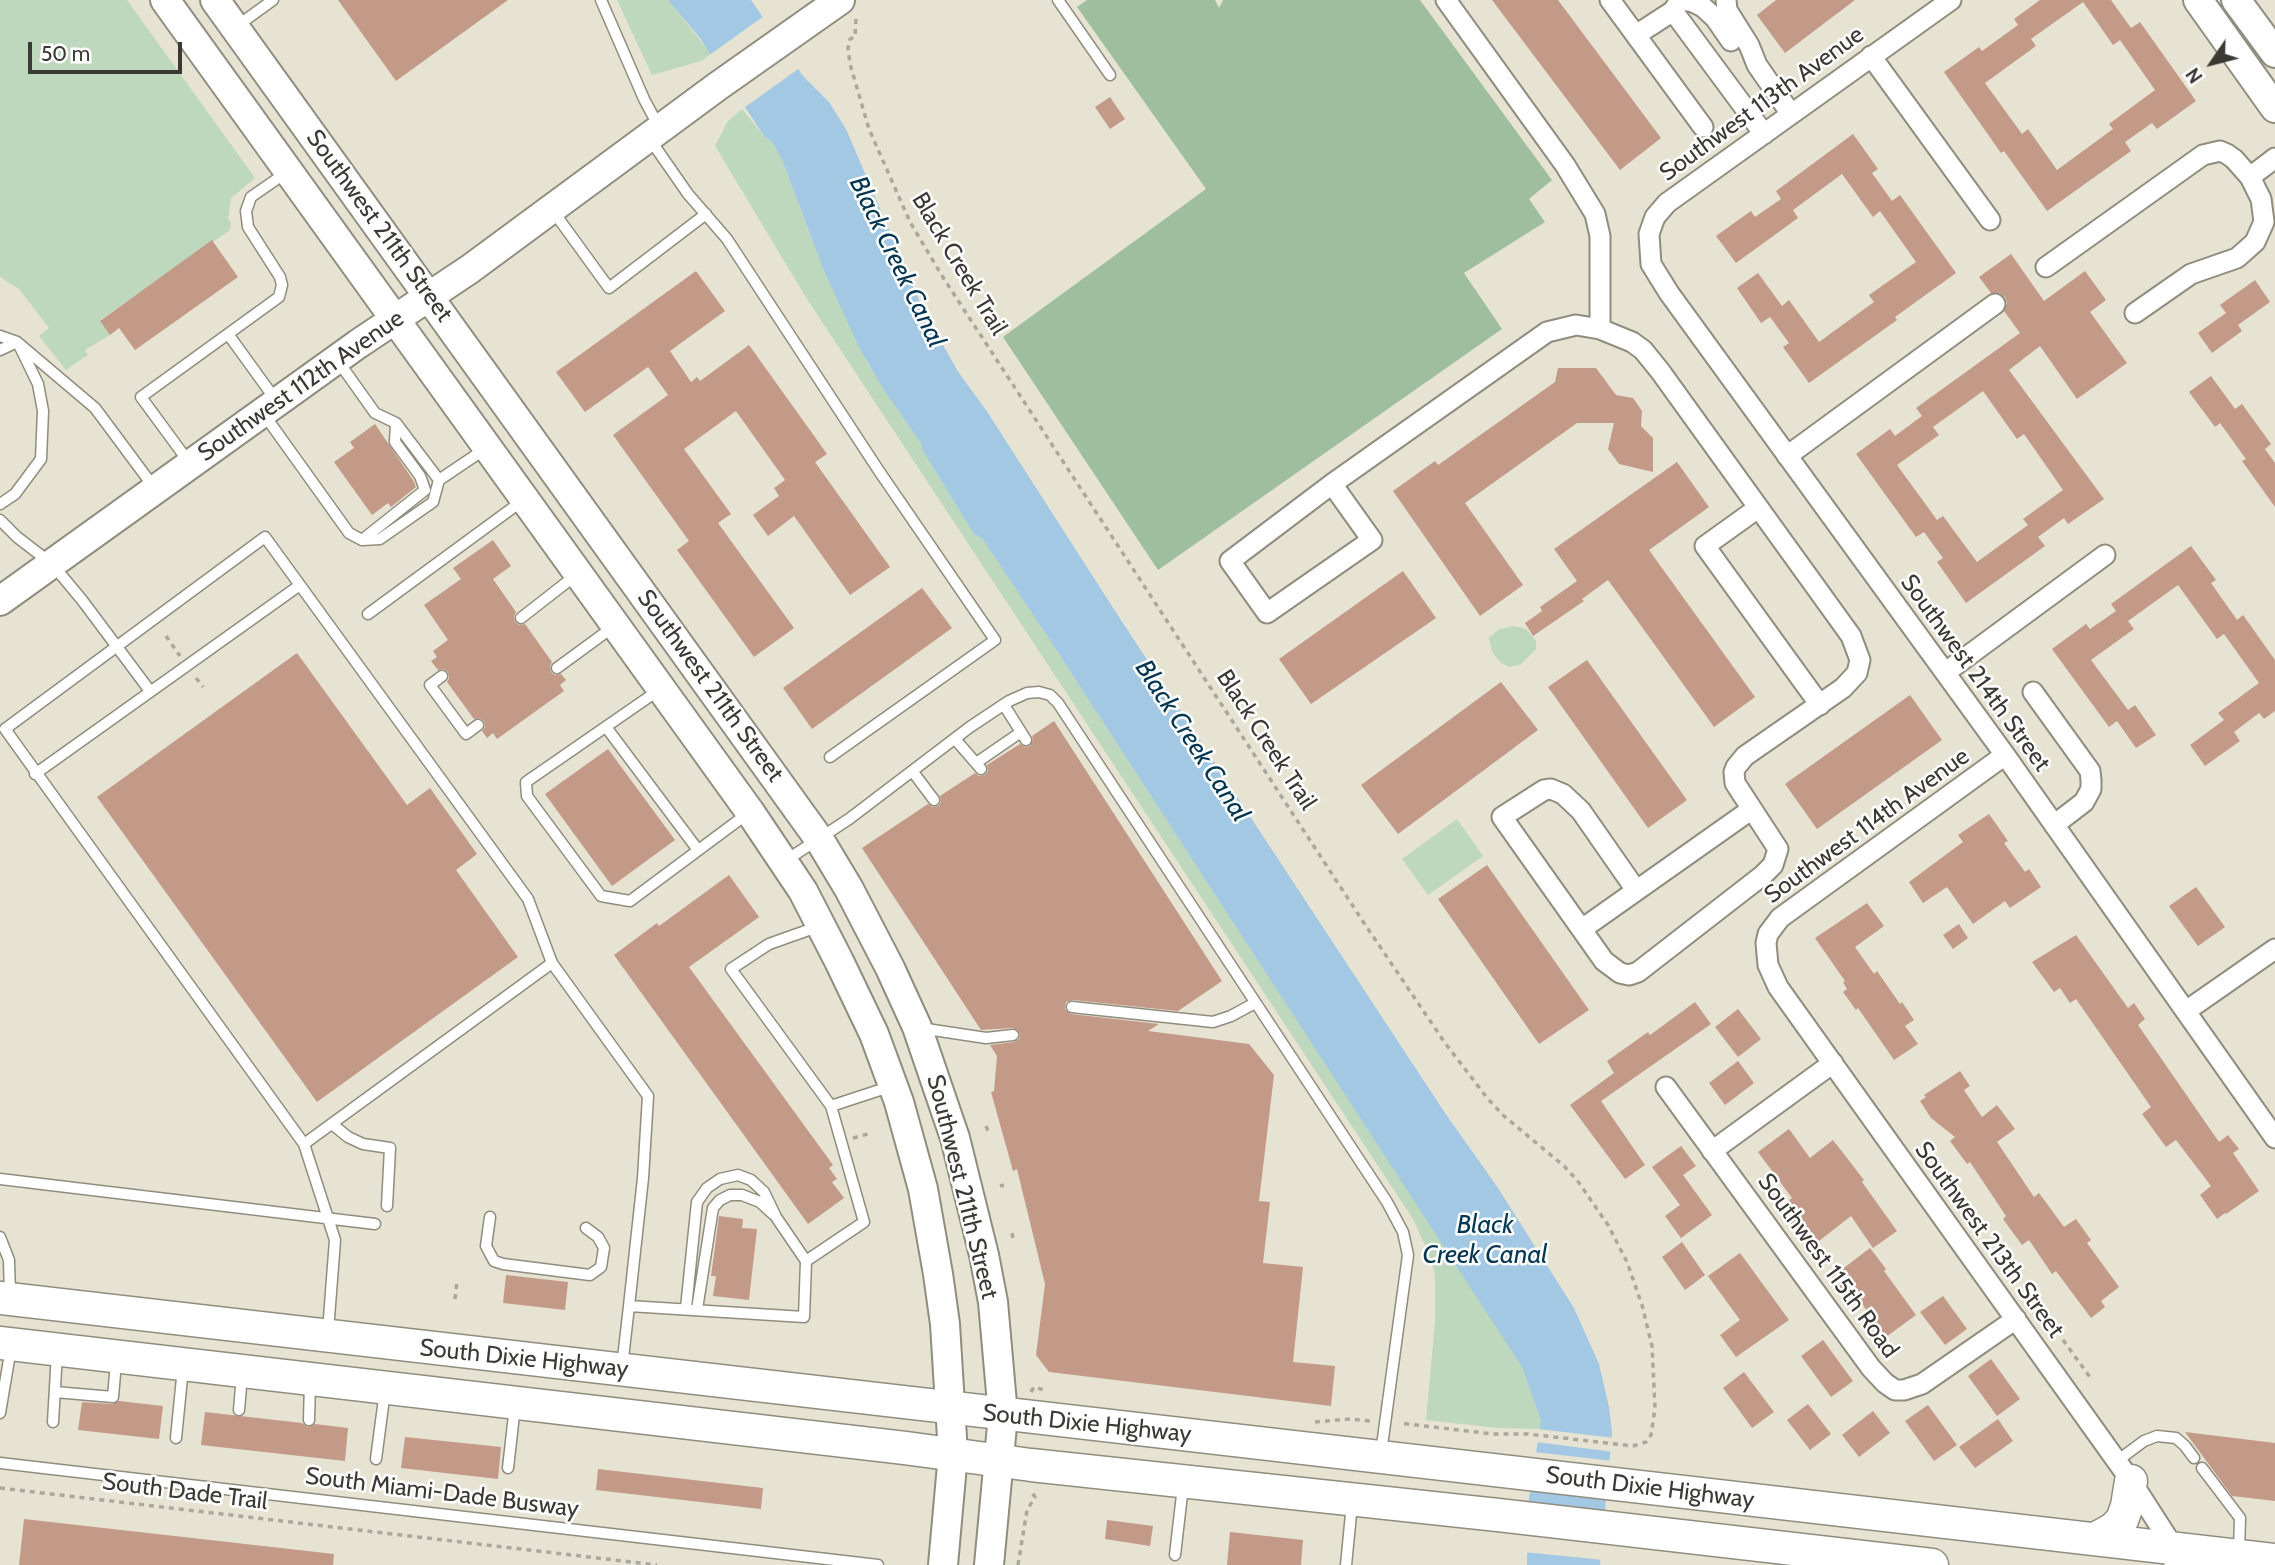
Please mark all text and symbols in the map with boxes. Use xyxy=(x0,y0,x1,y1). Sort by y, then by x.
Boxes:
street label: Southwest 113th Avenue xyxy=(1654,20,1870,188)
scale bar xyxy=(32,28,186,72)
north arrow xyxy=(2177,28,2247,98)
text: 50 m xyxy=(41,41,90,66)
text: N xyxy=(2181,63,2208,87)
street label: Southwest 211th Street xyxy=(300,124,458,328)
water label: Black Creek Canal xyxy=(842,171,952,353)
street label: Black Creek Trail xyxy=(905,187,1013,341)
street label: Southwest 112th Avenue xyxy=(193,304,409,468)
street label: Southwest 214th Street xyxy=(1894,569,2056,777)
street label: Southwest 211th Street xyxy=(631,584,789,788)
water label: Black Creek Canal xyxy=(1128,654,1256,828)
street label: Black Creek Trail xyxy=(1210,664,1322,816)
street label: Southwest 114th Avenue xyxy=(1759,742,1975,910)
street label: Southwest 211th Street xyxy=(920,1072,1004,1302)
street label: Southwest 213th Street xyxy=(1908,1136,2070,1344)
street label: Southwest 115th Road xyxy=(1751,1168,1905,1364)
water label: Black Creek Canal xyxy=(1423,1209,1547,1270)
street label: South Dixie Highway xyxy=(418,1334,630,1384)
street label: South Dixie Highway xyxy=(981,1399,1193,1449)
street label: South Dixie Highway xyxy=(1544,1461,1756,1515)
street label: South Miami-Dade Busway xyxy=(304,1462,580,1524)
street label: South Dade Trail xyxy=(101,1468,269,1516)

